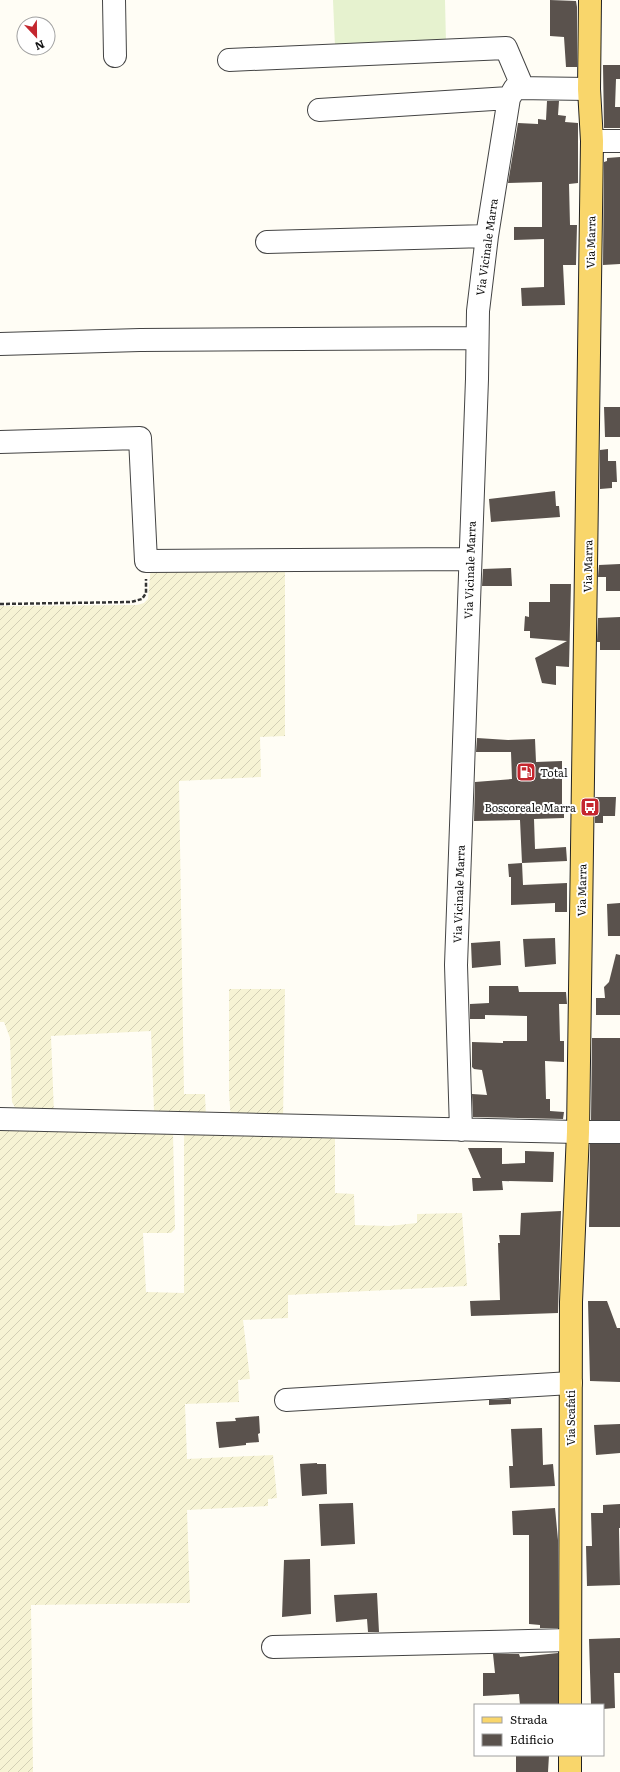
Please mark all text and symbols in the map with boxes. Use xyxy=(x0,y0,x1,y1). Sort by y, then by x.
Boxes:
north arrow xyxy=(16,16,56,56)
text: N xyxy=(33,37,47,55)
street label: Via Vicinale Marra xyxy=(471,197,501,297)
street label: Via Marra xyxy=(582,215,598,269)
street label: Via Vicinale Marra xyxy=(459,521,479,619)
street label: Via Marra xyxy=(579,539,595,593)
fuel station icon: Total xyxy=(515,761,537,783)
place label: Total xyxy=(540,764,568,780)
bus stop icon: Boscoreale Marra xyxy=(579,796,601,818)
place label: Boscoreale Marra xyxy=(485,799,576,815)
street label: Via Vicinale Marra xyxy=(448,845,468,943)
street label: Via Marra xyxy=(573,863,589,917)
street label: Via Scafati xyxy=(562,1390,578,1446)
legend xyxy=(474,1704,604,1756)
text: Strada xyxy=(510,1710,548,1728)
text: Edificio xyxy=(510,1730,554,1748)

